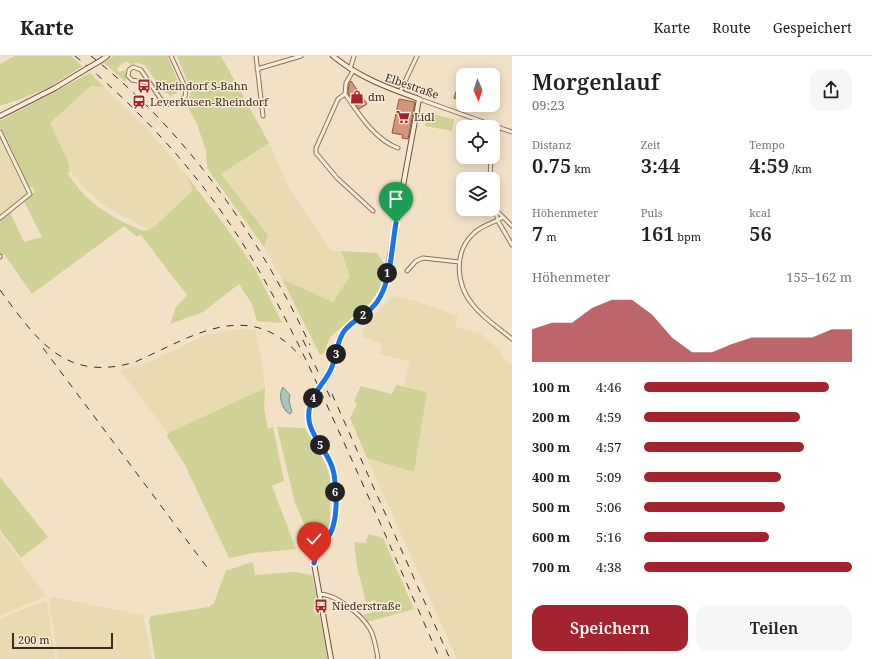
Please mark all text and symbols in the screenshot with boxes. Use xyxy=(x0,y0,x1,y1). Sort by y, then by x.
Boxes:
text: Karte xyxy=(20,15,74,41)
text: Karte xyxy=(654,18,690,37)
text: Route xyxy=(712,18,751,37)
text: Gespeichert xyxy=(773,18,852,37)
text: Morgenlauf xyxy=(532,66,659,96)
north arrow xyxy=(456,68,500,112)
map controls xyxy=(456,68,500,216)
street label: Elbestraße xyxy=(383,69,441,102)
button: share xyxy=(810,69,852,111)
bus stop icon: Rheindorf S-Bahn xyxy=(136,78,152,94)
place label: Rheindorf S-Bahn xyxy=(155,78,248,93)
shop icon: dm xyxy=(349,89,365,105)
place label: dm xyxy=(368,89,386,104)
station icon: Leverkusen-Rheindorf xyxy=(131,94,147,110)
place label: Leverkusen-Rheindorf xyxy=(150,94,269,109)
text: 09:23 xyxy=(532,96,565,114)
supermarket icon: Lidl xyxy=(395,109,411,125)
place label: Lidl xyxy=(414,109,435,124)
button: locate xyxy=(456,120,500,164)
text: Distanz xyxy=(532,137,571,152)
text: Zeit xyxy=(641,137,660,152)
text: Tempo xyxy=(749,137,785,152)
text: 0.75 xyxy=(532,152,571,179)
text: 3:44 xyxy=(641,152,680,179)
text: 4:59 xyxy=(749,152,789,179)
text: km xyxy=(571,161,591,176)
text: /km xyxy=(789,161,812,176)
button: layers xyxy=(456,172,500,216)
pin xyxy=(379,182,413,223)
icon: arrive xyxy=(385,188,407,210)
text: Höhenmeter xyxy=(532,205,598,220)
text: Puls xyxy=(641,205,663,220)
text: kcal xyxy=(749,205,771,220)
text: 7 xyxy=(532,220,543,247)
text: 161 xyxy=(641,220,674,247)
text: 56 xyxy=(749,220,772,247)
text: m xyxy=(543,229,557,244)
text: bpm xyxy=(674,229,701,244)
pin: 1 xyxy=(377,263,397,283)
text: 1 xyxy=(384,265,390,280)
text: Höhenmeter xyxy=(532,268,610,286)
text: 155–162 m xyxy=(786,268,852,286)
pin: 2 xyxy=(353,305,373,325)
text: 2 xyxy=(360,307,366,322)
pin: 3 xyxy=(326,344,346,364)
text: 3 xyxy=(333,346,339,361)
text: 100 m xyxy=(532,378,570,396)
text: 4:46 xyxy=(596,378,622,396)
pin: 4 xyxy=(303,388,323,408)
text: 4 xyxy=(310,390,316,405)
text: 200 m xyxy=(532,408,570,426)
text: 4:59 xyxy=(596,408,622,426)
pin: 5 xyxy=(310,435,330,455)
text: 5 xyxy=(317,437,323,452)
text: 300 m xyxy=(532,438,570,456)
text: 4:57 xyxy=(596,438,622,456)
text: 400 m xyxy=(532,468,570,486)
text: 5:09 xyxy=(596,468,622,486)
pin: 6 xyxy=(325,482,345,502)
text: 6 xyxy=(332,484,338,499)
text: 500 m xyxy=(532,498,570,516)
text: 5:06 xyxy=(596,498,622,516)
pin xyxy=(297,522,331,563)
icon: check xyxy=(303,528,325,550)
text: 600 m xyxy=(532,528,570,546)
text: 5:16 xyxy=(596,528,622,546)
text: 700 m xyxy=(532,558,570,576)
text: 4:38 xyxy=(596,558,622,576)
bus stop icon: Niederstraße xyxy=(313,598,329,614)
place label: Niederstraße xyxy=(332,598,401,613)
button: Speichern xyxy=(532,605,688,651)
button: Teilen xyxy=(696,605,852,651)
scale bar xyxy=(12,631,113,650)
text: 200 m xyxy=(18,632,50,647)

